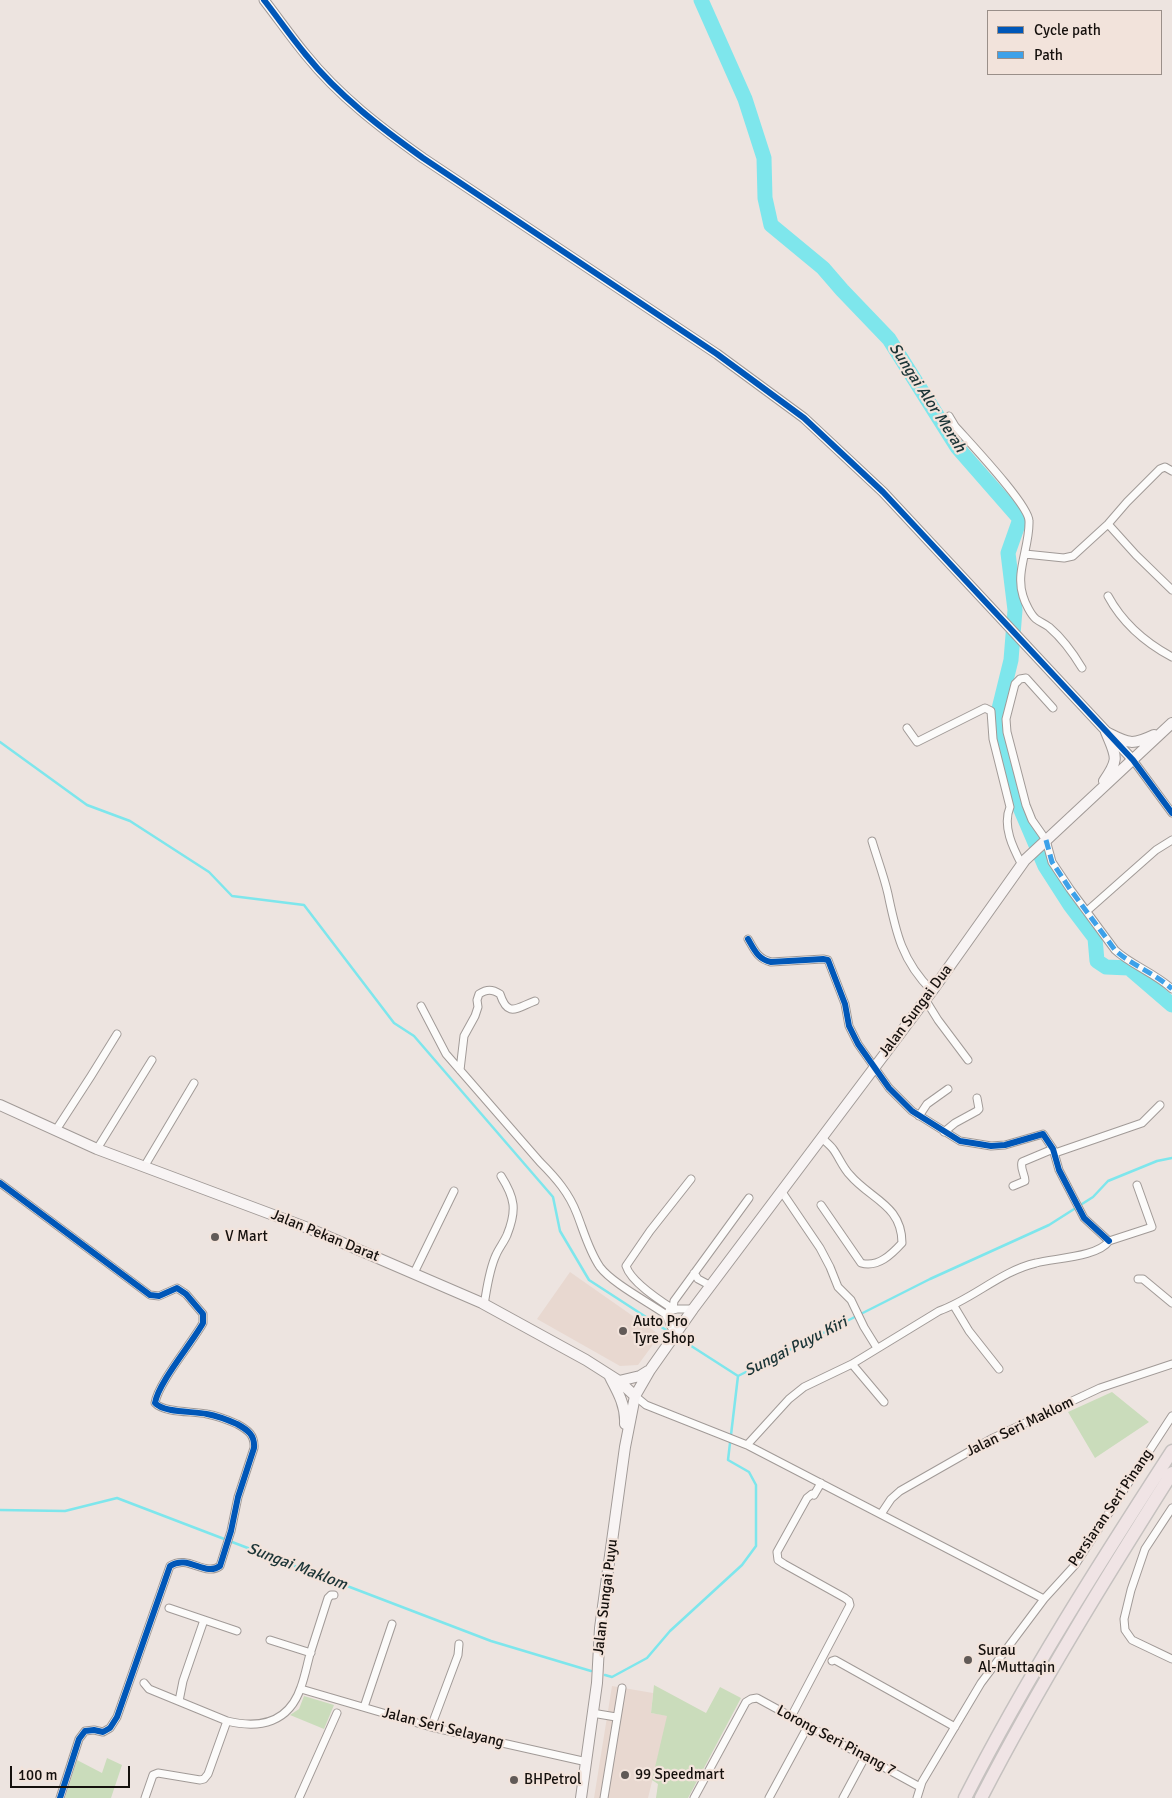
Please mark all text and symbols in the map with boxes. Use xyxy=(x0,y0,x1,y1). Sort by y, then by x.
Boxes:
legend xyxy=(987,10,1162,75)
text: Cycle path xyxy=(1034,21,1101,39)
text: Path xyxy=(1034,46,1063,64)
water label: Sungai Alor Merah xyxy=(885,340,969,456)
street label: Jalan Sungai Dua xyxy=(876,961,956,1061)
street label: Jalan Pekan Darat xyxy=(268,1206,382,1266)
place label: V Mart xyxy=(225,1228,268,1246)
marker: V Mart xyxy=(209,1231,221,1243)
place label: Auto Pro Tyre Shop xyxy=(633,1313,695,1348)
water label: Sungai Puyu Kiri xyxy=(741,1313,851,1381)
marker: Auto Pro Tyre Shop xyxy=(617,1325,629,1337)
street label: Jalan Seri Maklom xyxy=(963,1393,1077,1461)
street label: Persiaran Seri Pinang xyxy=(1065,1446,1157,1570)
street label: Jalan Sungai Puyu xyxy=(590,1538,622,1656)
water label: Sungai Maklom xyxy=(244,1539,350,1595)
place label: Surau Al-Muttaqin xyxy=(978,1642,1055,1677)
marker: Surau Al-Muttaqin xyxy=(962,1654,974,1666)
street label: Lorong Seri Pinang 7 xyxy=(773,1702,899,1780)
street label: Jalan Seri Selayang xyxy=(380,1704,506,1752)
scale bar xyxy=(12,1756,132,1788)
text: 100 m xyxy=(18,1766,58,1784)
place label: 99 Speedmart xyxy=(635,1766,724,1784)
marker: 99 Speedmart xyxy=(619,1769,631,1781)
place label: BHPetrol xyxy=(524,1771,581,1789)
marker: BHPetrol xyxy=(508,1774,520,1786)

